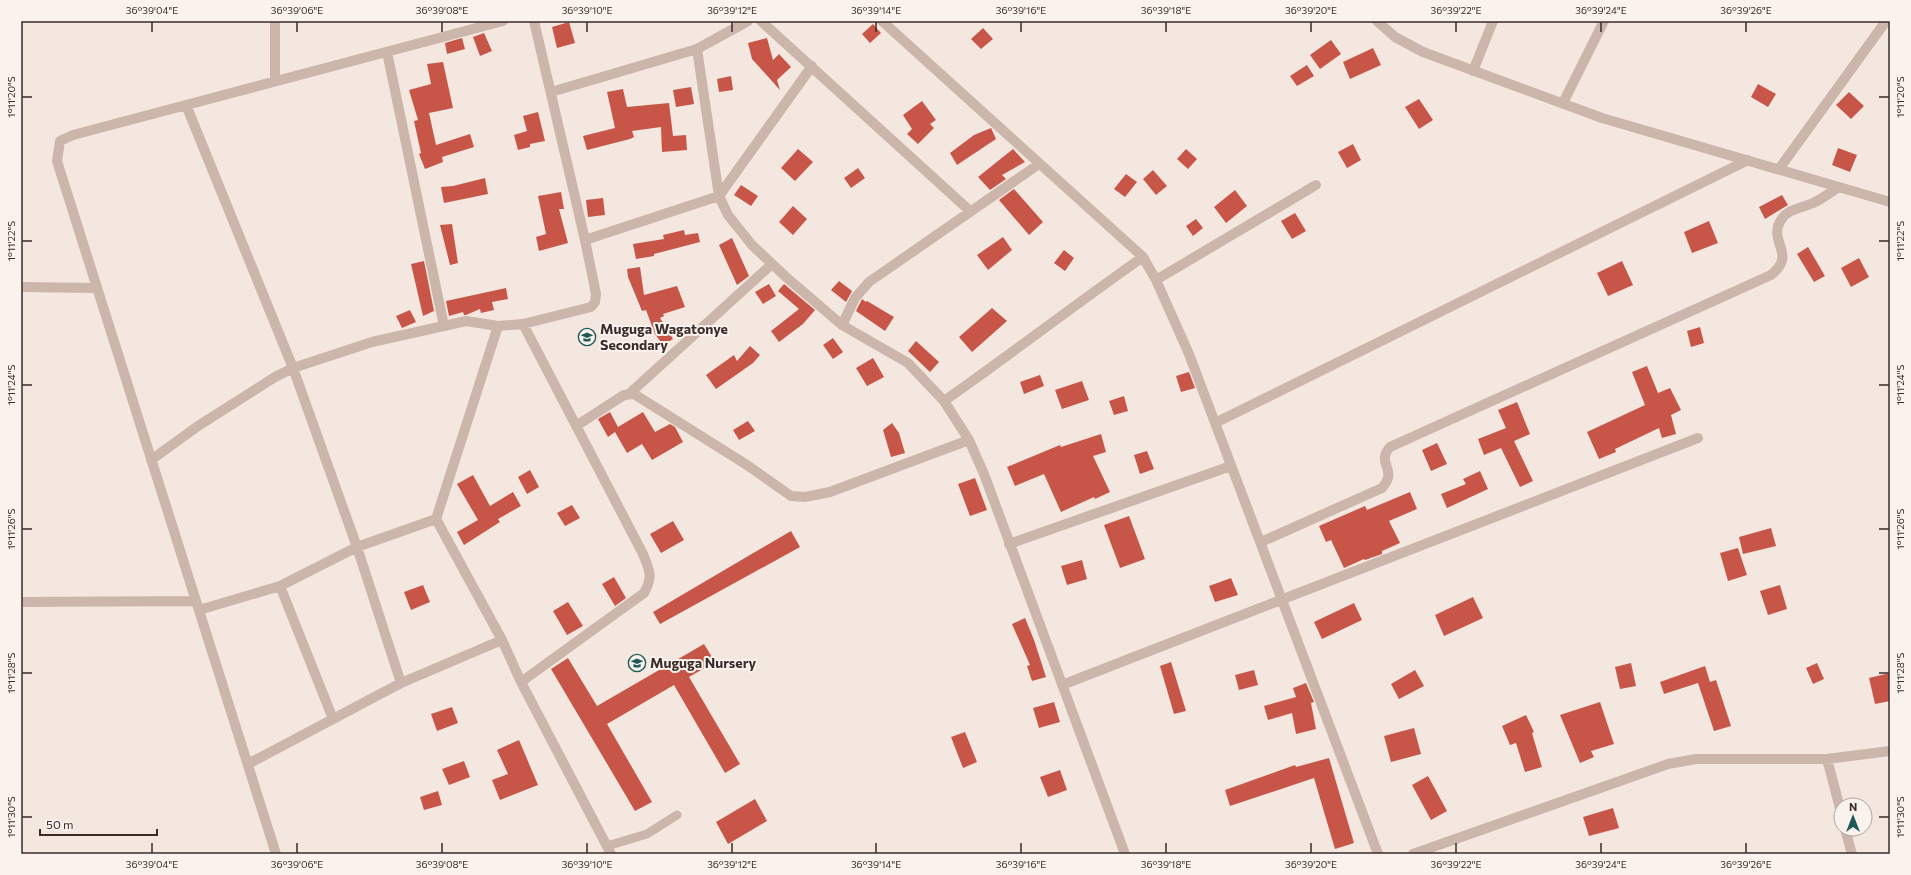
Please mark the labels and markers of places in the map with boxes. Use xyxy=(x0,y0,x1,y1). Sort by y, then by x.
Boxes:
place label: Muguga Wagatonye Secondary xyxy=(600,320,728,353)
school or university icon: Muguga Wagatonye Secondary xyxy=(577,327,597,347)
school or university icon: Muguga Nursery xyxy=(627,653,647,673)
place label: Muguga Nursery xyxy=(650,654,756,671)

